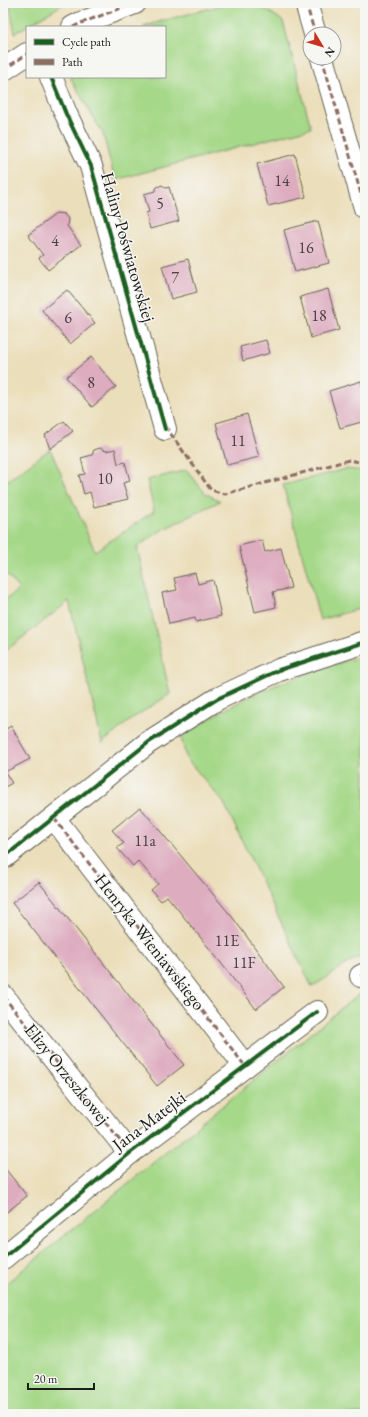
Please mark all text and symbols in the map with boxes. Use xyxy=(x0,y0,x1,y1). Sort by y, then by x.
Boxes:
legend xyxy=(26,26,166,78)
north arrow xyxy=(302,26,342,66)
text: Cycle path xyxy=(62,34,111,50)
text: N xyxy=(322,44,338,60)
text: Path xyxy=(62,54,83,70)
street label: Haliny Poświatowskiej xyxy=(96,169,161,324)
house number: 14 xyxy=(274,170,290,191)
house number: 5 xyxy=(156,193,164,214)
house number: 4 xyxy=(51,230,59,251)
house number: 16 xyxy=(298,237,314,258)
house number: 7 xyxy=(171,267,179,288)
house number: 18 xyxy=(311,305,327,326)
house number: 6 xyxy=(64,307,72,328)
house number: 8 xyxy=(87,372,95,393)
house number: 11 xyxy=(230,430,246,451)
house number: 10 xyxy=(97,468,113,489)
house number: 11a xyxy=(134,830,156,851)
street label: Henryka Wieniawskiego xyxy=(90,869,211,1015)
house number: 11E xyxy=(215,930,239,951)
house number: 11F xyxy=(232,952,256,973)
street label: Elizy Orzeszkowej xyxy=(20,1019,115,1129)
street label: Jana Matejki xyxy=(106,1085,191,1157)
scale bar xyxy=(28,1365,94,1391)
text: 20 m xyxy=(34,1371,58,1387)

